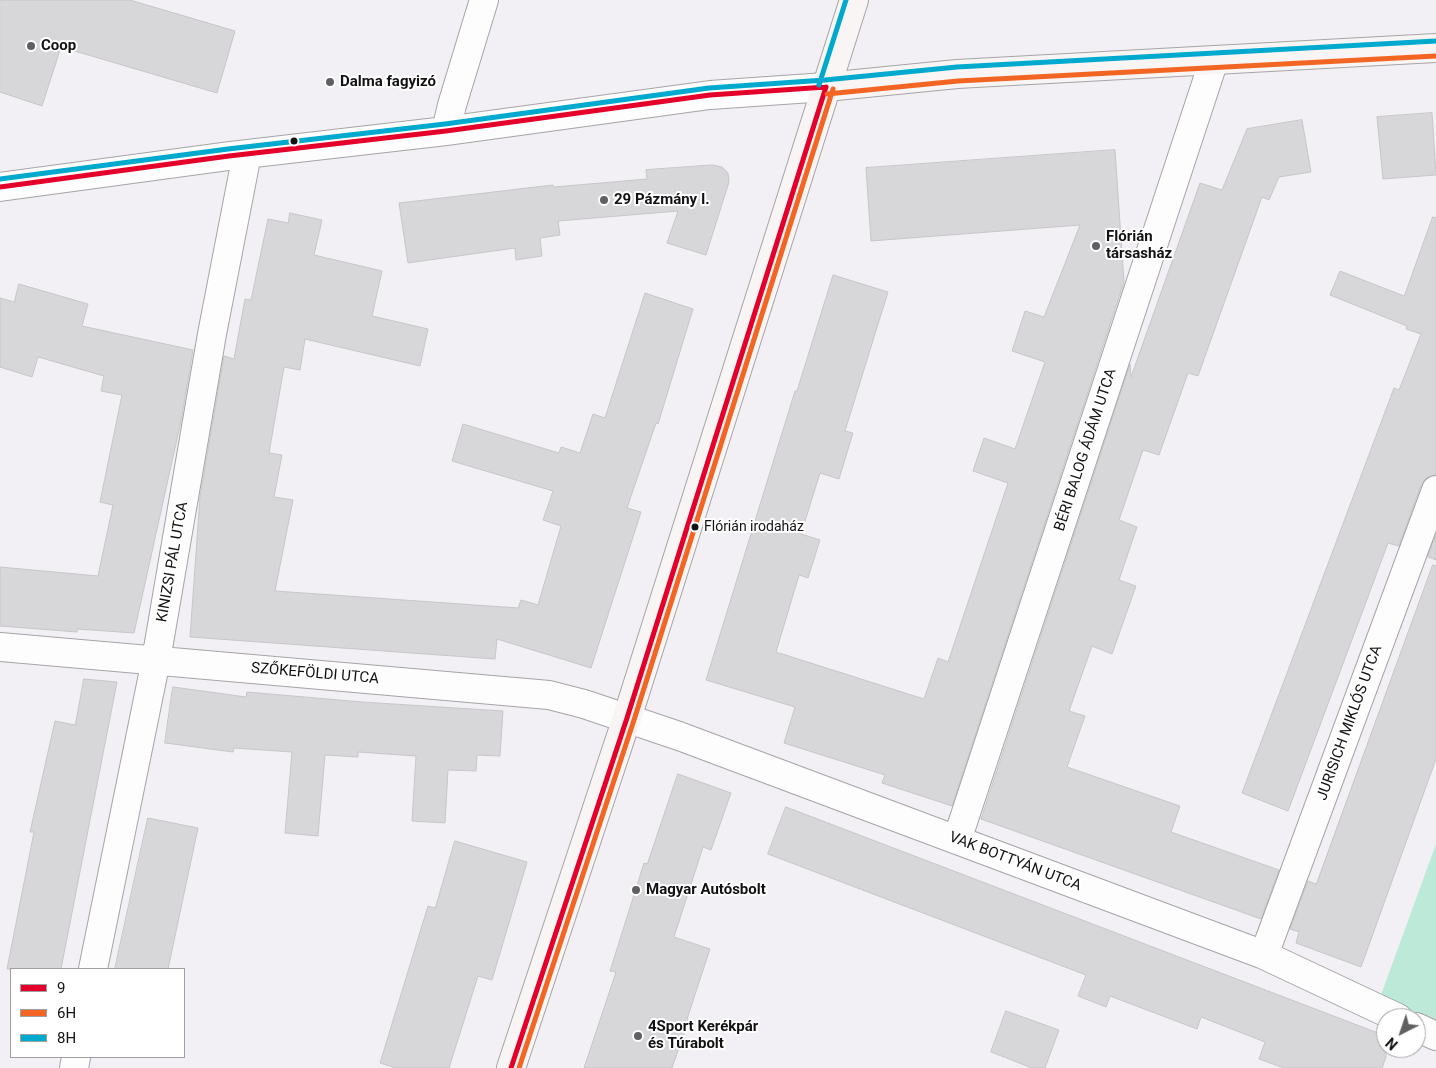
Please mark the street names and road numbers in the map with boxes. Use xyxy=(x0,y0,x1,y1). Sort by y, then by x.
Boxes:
street label: BÉRI BALOG ÁDÁM UTCA xyxy=(1051,366,1121,534)
street label: KINIZSI PÁL UTCA xyxy=(154,500,192,624)
street label: JURISICH MIKLÓS UTCA xyxy=(1314,643,1386,803)
street label: SZŐKEFÖLDI UTCA xyxy=(250,659,380,689)
street label: VAK BOTTYÁN UTCA xyxy=(946,828,1084,896)

